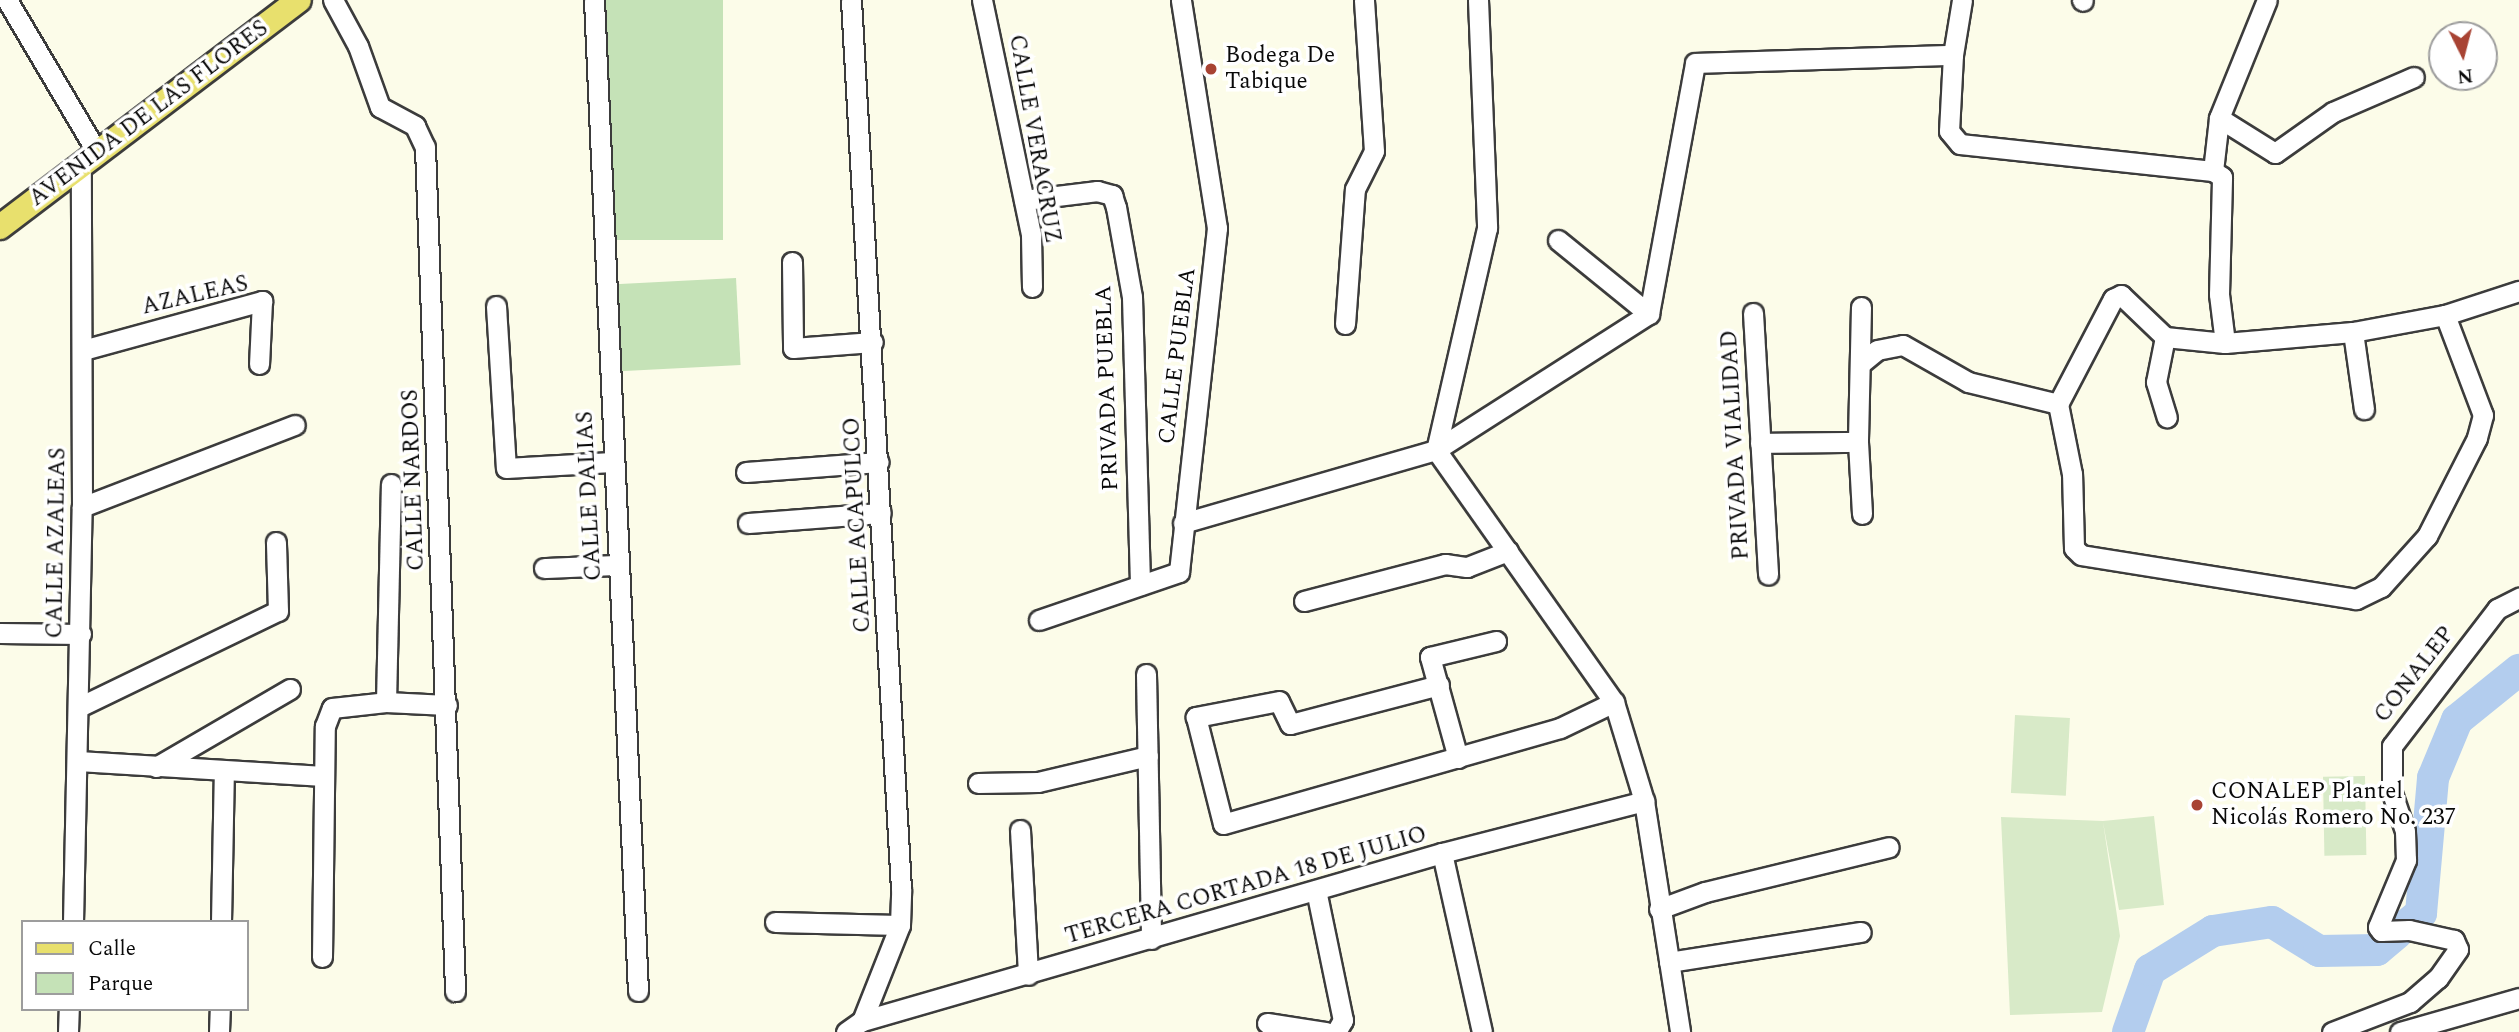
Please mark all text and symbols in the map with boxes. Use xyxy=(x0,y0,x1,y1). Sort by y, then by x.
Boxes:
street label: AVENIDA DE LAS FLORES xyxy=(24,15,274,213)
north arrow xyxy=(2428,21,2498,91)
street label: CALLE VERACRUZ xyxy=(1002,33,1066,245)
place label: Bodega De Tabique xyxy=(1225,42,1335,96)
text: N xyxy=(2456,60,2474,91)
marker: Bodega De Tabique xyxy=(1203,61,1219,77)
street label: CALLE PUEBLA xyxy=(1153,266,1203,446)
street label: AZALEAS xyxy=(139,270,251,322)
street label: PRIVADA PUEBLA xyxy=(1091,285,1125,491)
street label: PRIVADA VIALIDAD xyxy=(1716,329,1756,561)
street label: CALLE NARDOS xyxy=(397,389,431,571)
street label: CALLE DALIAS xyxy=(572,410,608,582)
street label: CALLE ACAPULCO xyxy=(839,417,877,633)
street label: CALLE AZALEAS xyxy=(42,447,72,639)
street label: CONALEP xyxy=(2369,622,2461,728)
place label: CONALEP Plantel Nicolás Romero No. 237 xyxy=(2211,778,2456,832)
marker: CONALEP Plantel Nicolás Romero No. 237 xyxy=(2189,797,2205,813)
street label: TERCERA CORTADA 18 DE JULIO xyxy=(1062,821,1430,951)
legend xyxy=(21,920,248,1011)
text: Calle xyxy=(88,933,136,965)
text: Parque xyxy=(88,968,153,1000)

